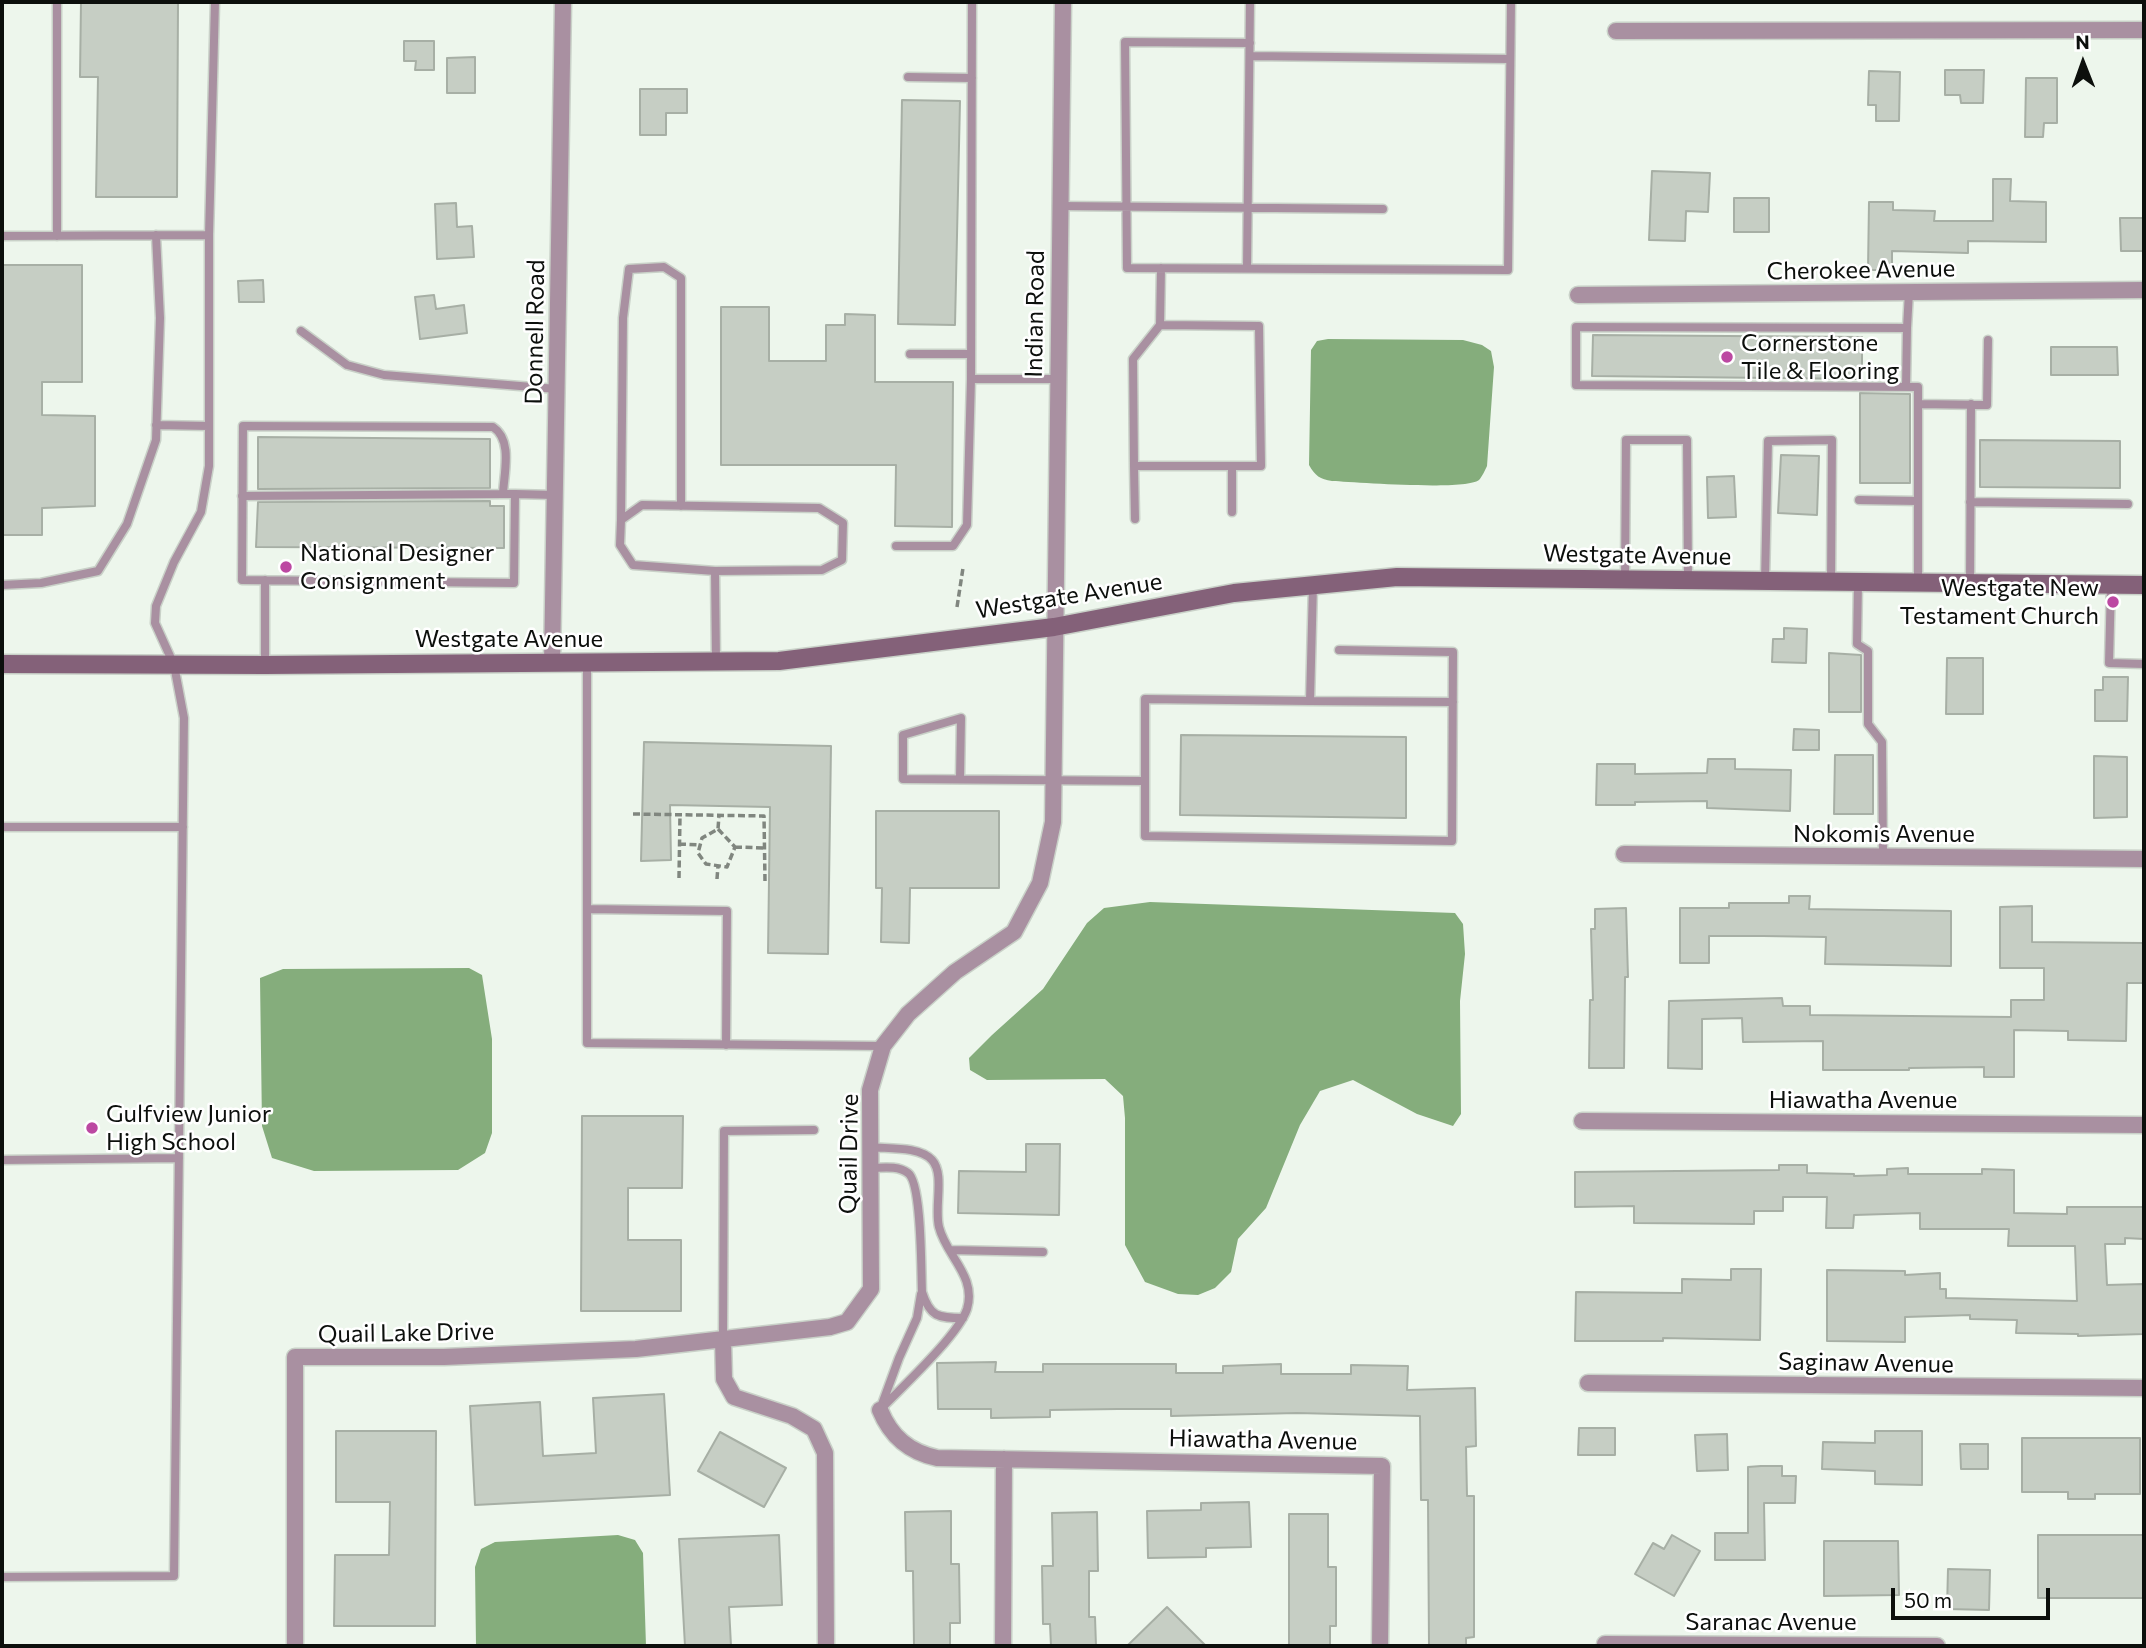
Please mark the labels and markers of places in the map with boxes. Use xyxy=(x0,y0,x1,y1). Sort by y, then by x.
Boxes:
place label: Cornerstone Tile & Flooring xyxy=(1741,329,1899,385)
marker: Cornerstone Tile & Flooring xyxy=(1719,349,1735,365)
place label: National Designer Consignment xyxy=(300,539,494,595)
marker: National Designer Consignment xyxy=(278,559,294,575)
place label: Westgate New Testament Church xyxy=(1899,574,2099,630)
marker: Westgate New Testament Church xyxy=(2105,594,2121,610)
place label: Gulfview Junior High School xyxy=(106,1100,271,1156)
marker: Gulfview Junior High School xyxy=(84,1120,100,1136)

